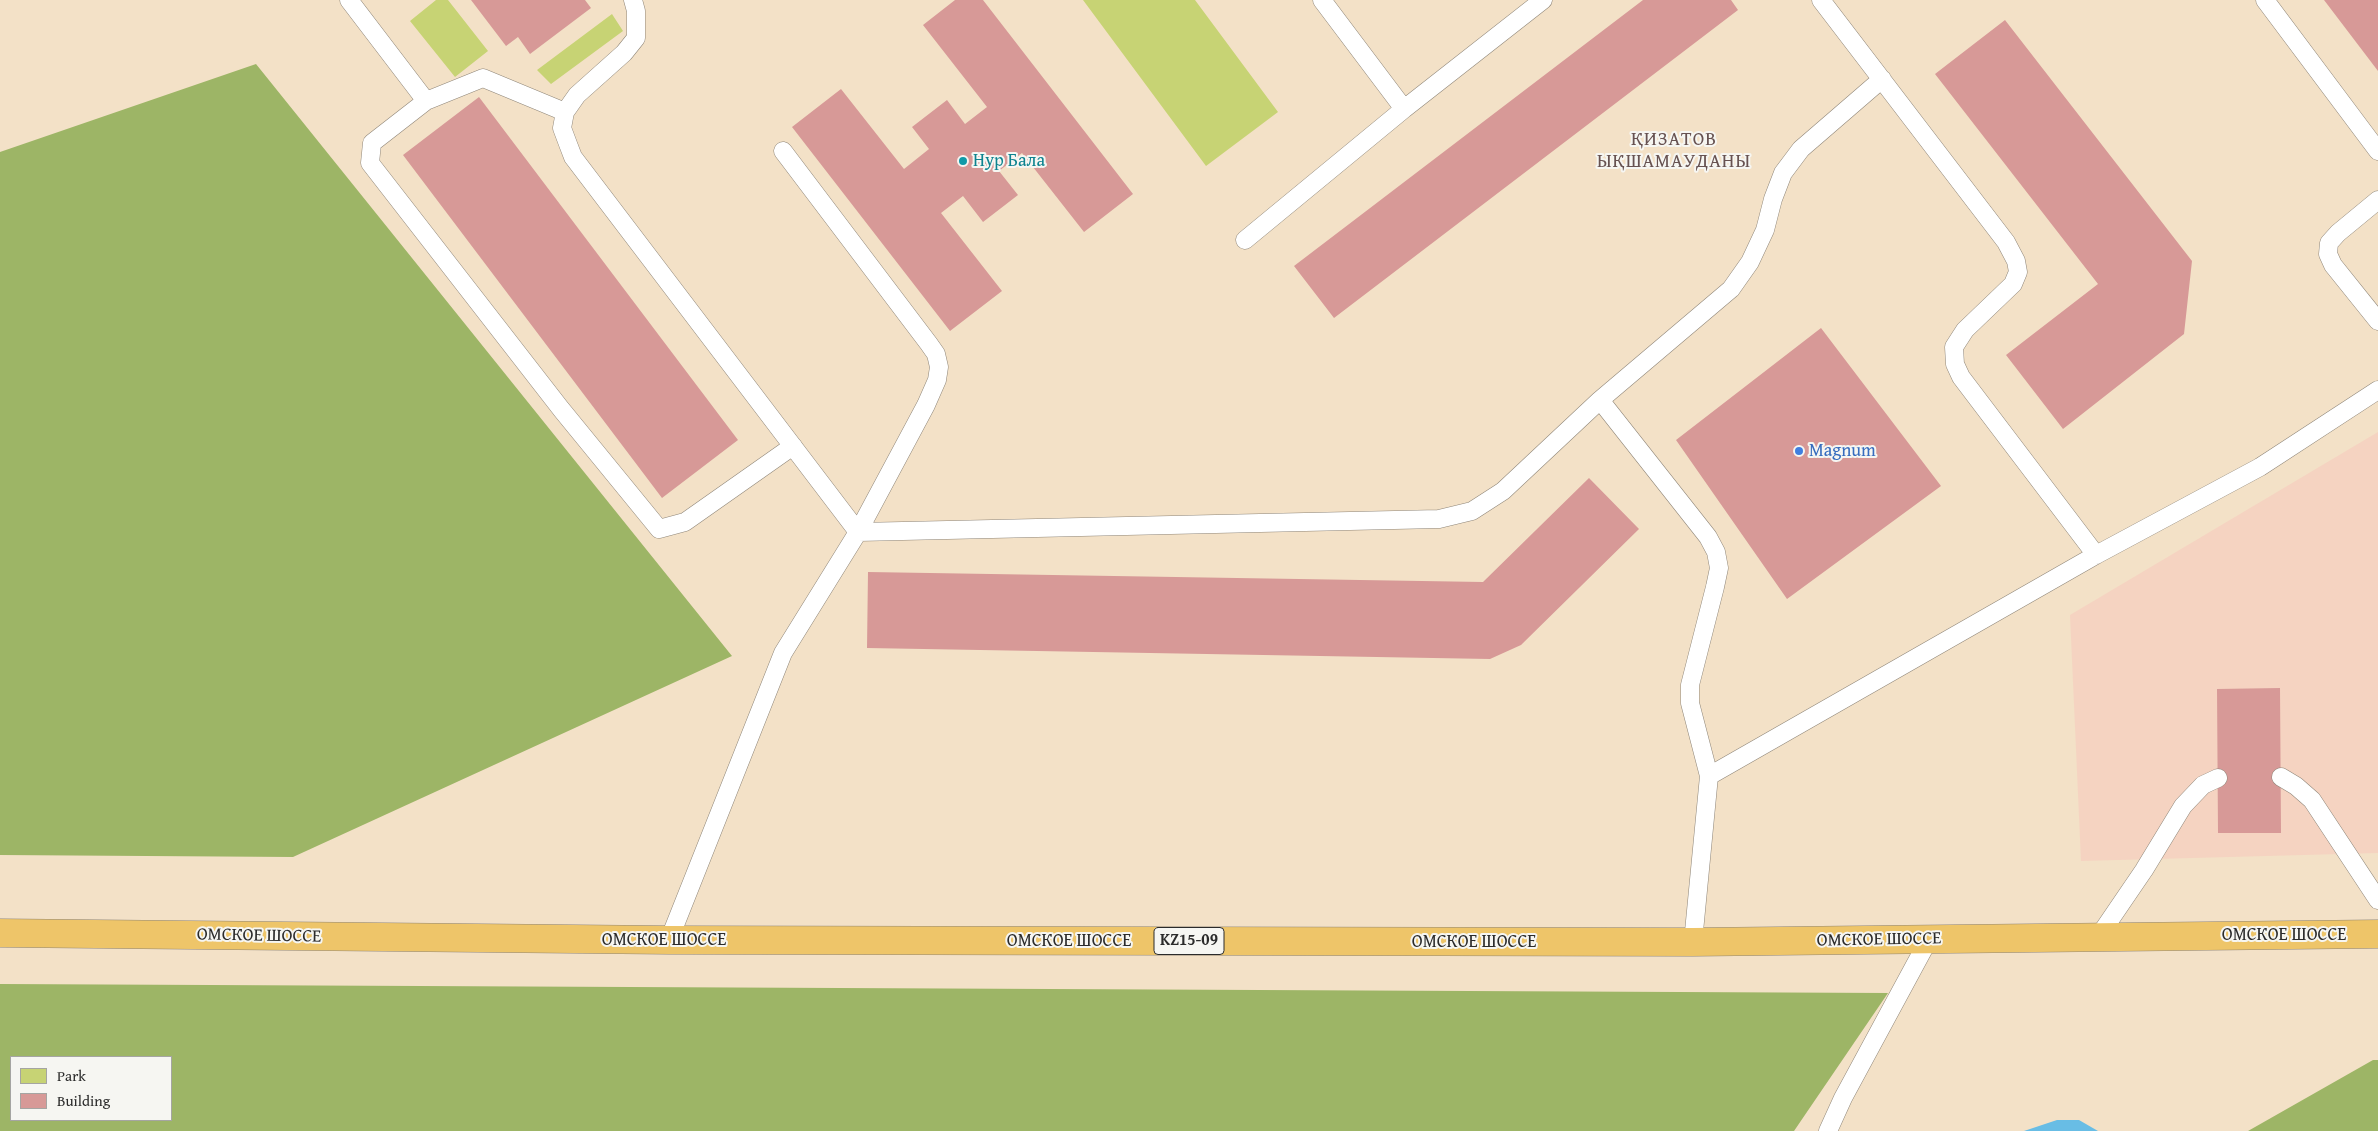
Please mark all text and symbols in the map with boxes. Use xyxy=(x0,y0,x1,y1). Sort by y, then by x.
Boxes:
district label: ҚИЗАТОВ ЫҚШАМАУДАНЫ xyxy=(1596,129,1752,173)
place label: Нур Бала xyxy=(973,150,1045,172)
marker: Нур Бала xyxy=(957,155,969,167)
place label: Magnum xyxy=(1809,440,1876,462)
marker: Magnum xyxy=(1793,445,1805,457)
street label: ОМСКОЕ ШОССЕ xyxy=(197,924,321,948)
street label: ОМСКОЕ ШОССЕ xyxy=(2222,924,2346,946)
road number: KZ15-09 xyxy=(1154,928,1224,954)
street label: ОМСКОЕ ШОССЕ xyxy=(1817,928,1941,952)
street label: ОМСКОЕ ШОССЕ xyxy=(602,929,726,951)
street label: ОМСКОЕ ШОССЕ xyxy=(1007,930,1131,952)
street label: ОМСКОЕ ШОССЕ xyxy=(1412,931,1536,953)
legend xyxy=(10,1056,172,1121)
text: Park xyxy=(57,1065,86,1086)
text: Building xyxy=(57,1090,110,1111)

